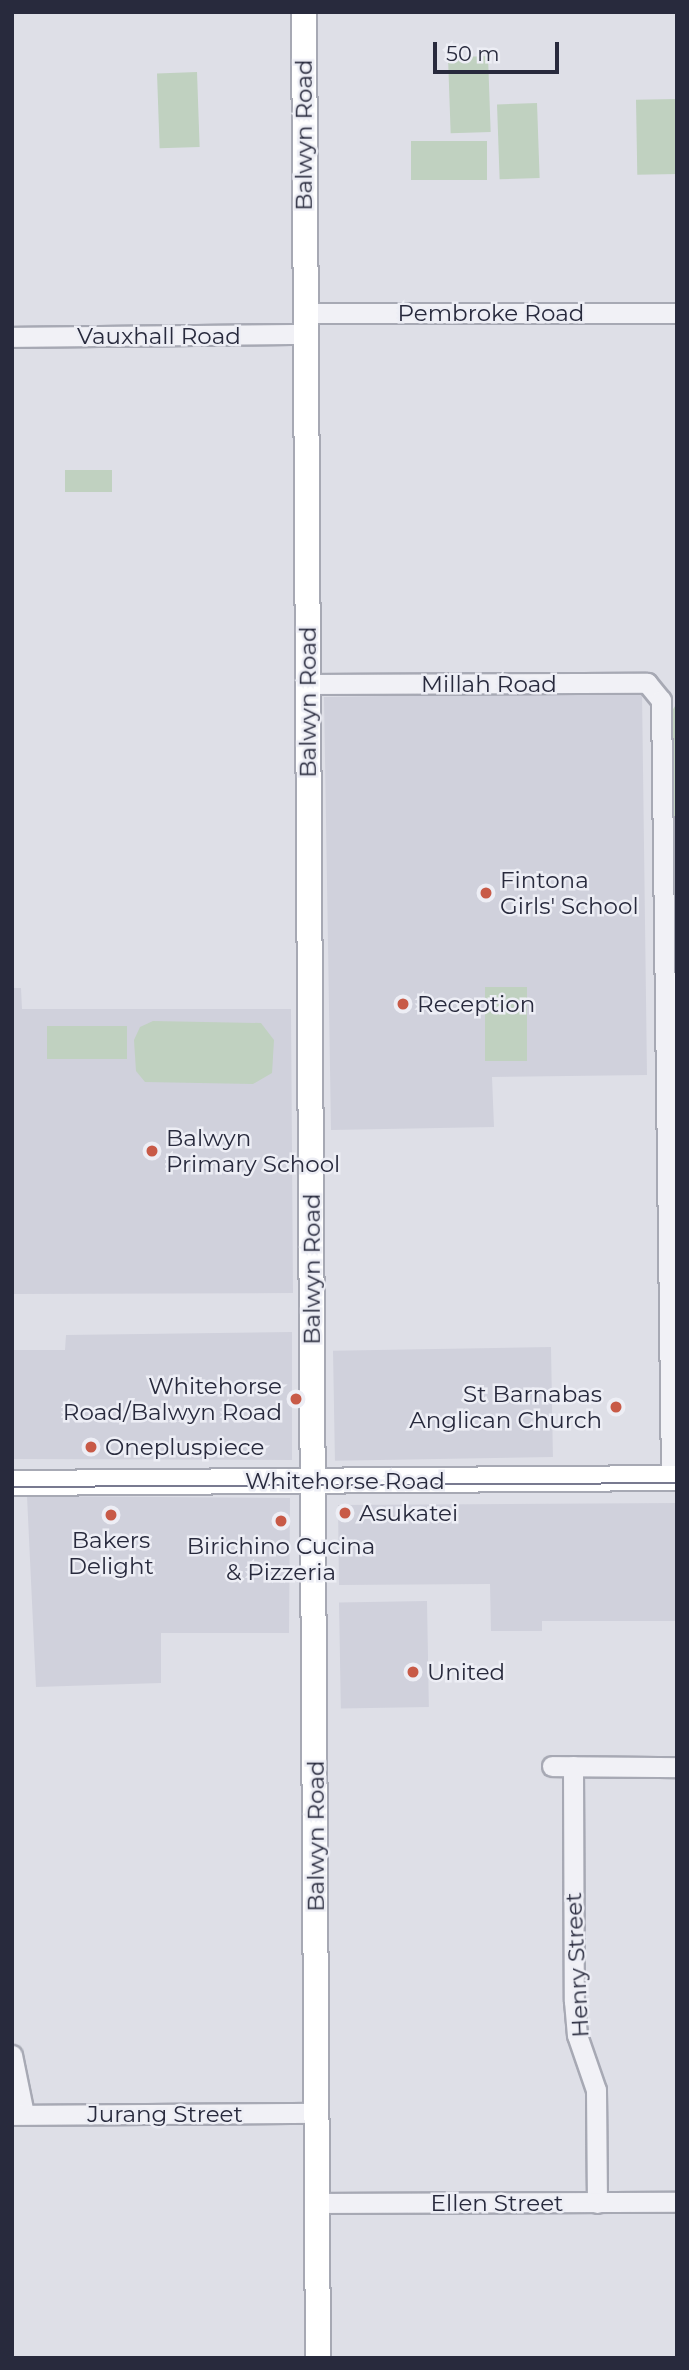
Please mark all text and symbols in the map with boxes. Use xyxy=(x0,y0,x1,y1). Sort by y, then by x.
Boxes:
scale bar xyxy=(437,28,563,72)
text: 50 m xyxy=(446,41,500,66)
street label: Balwyn Road xyxy=(290,59,318,211)
street label: Pembroke Road xyxy=(398,299,584,327)
street label: Vauxhall Road xyxy=(77,322,241,350)
street label: Balwyn Road xyxy=(294,626,322,778)
street label: Millah Road xyxy=(421,670,557,698)
place label: Fintona Girls' School xyxy=(500,866,639,920)
marker: Fintona Girls' School xyxy=(478,885,494,901)
place label: Reception xyxy=(417,990,535,1018)
marker: Reception xyxy=(395,996,411,1012)
place label: Balwyn Primary School xyxy=(166,1124,340,1178)
marker: Balwyn Primary School xyxy=(144,1143,160,1159)
street label: Balwyn Road xyxy=(298,1193,326,1345)
place label: Whitehorse Road/Balwyn Road xyxy=(63,1372,282,1426)
place label: St Barnabas Anglican Church xyxy=(409,1380,602,1434)
marker: Whitehorse Road/Balwyn Road xyxy=(288,1391,304,1407)
marker: St Barnabas Anglican Church xyxy=(608,1399,624,1415)
place label: Onepluspiece xyxy=(105,1433,265,1461)
marker: Onepluspiece xyxy=(83,1439,99,1455)
street label: Whitehorse Road xyxy=(245,1467,445,1495)
place label: Asukatei xyxy=(359,1499,458,1527)
marker: Asukatei xyxy=(337,1505,353,1521)
marker: Bakers Delight xyxy=(103,1507,119,1523)
marker: Birichino Cucina & Pizzeria xyxy=(273,1513,289,1529)
place label: Bakers Delight xyxy=(68,1526,154,1580)
place label: Birichino Cucina & Pizzeria xyxy=(187,1532,375,1586)
place label: United xyxy=(427,1658,505,1686)
marker: United xyxy=(405,1664,421,1680)
street label: Balwyn Road xyxy=(302,1760,330,1912)
street label: Henry Street xyxy=(559,1892,595,2038)
street label: Jurang Street xyxy=(87,2100,243,2128)
street label: Ellen Street xyxy=(431,2189,563,2217)

